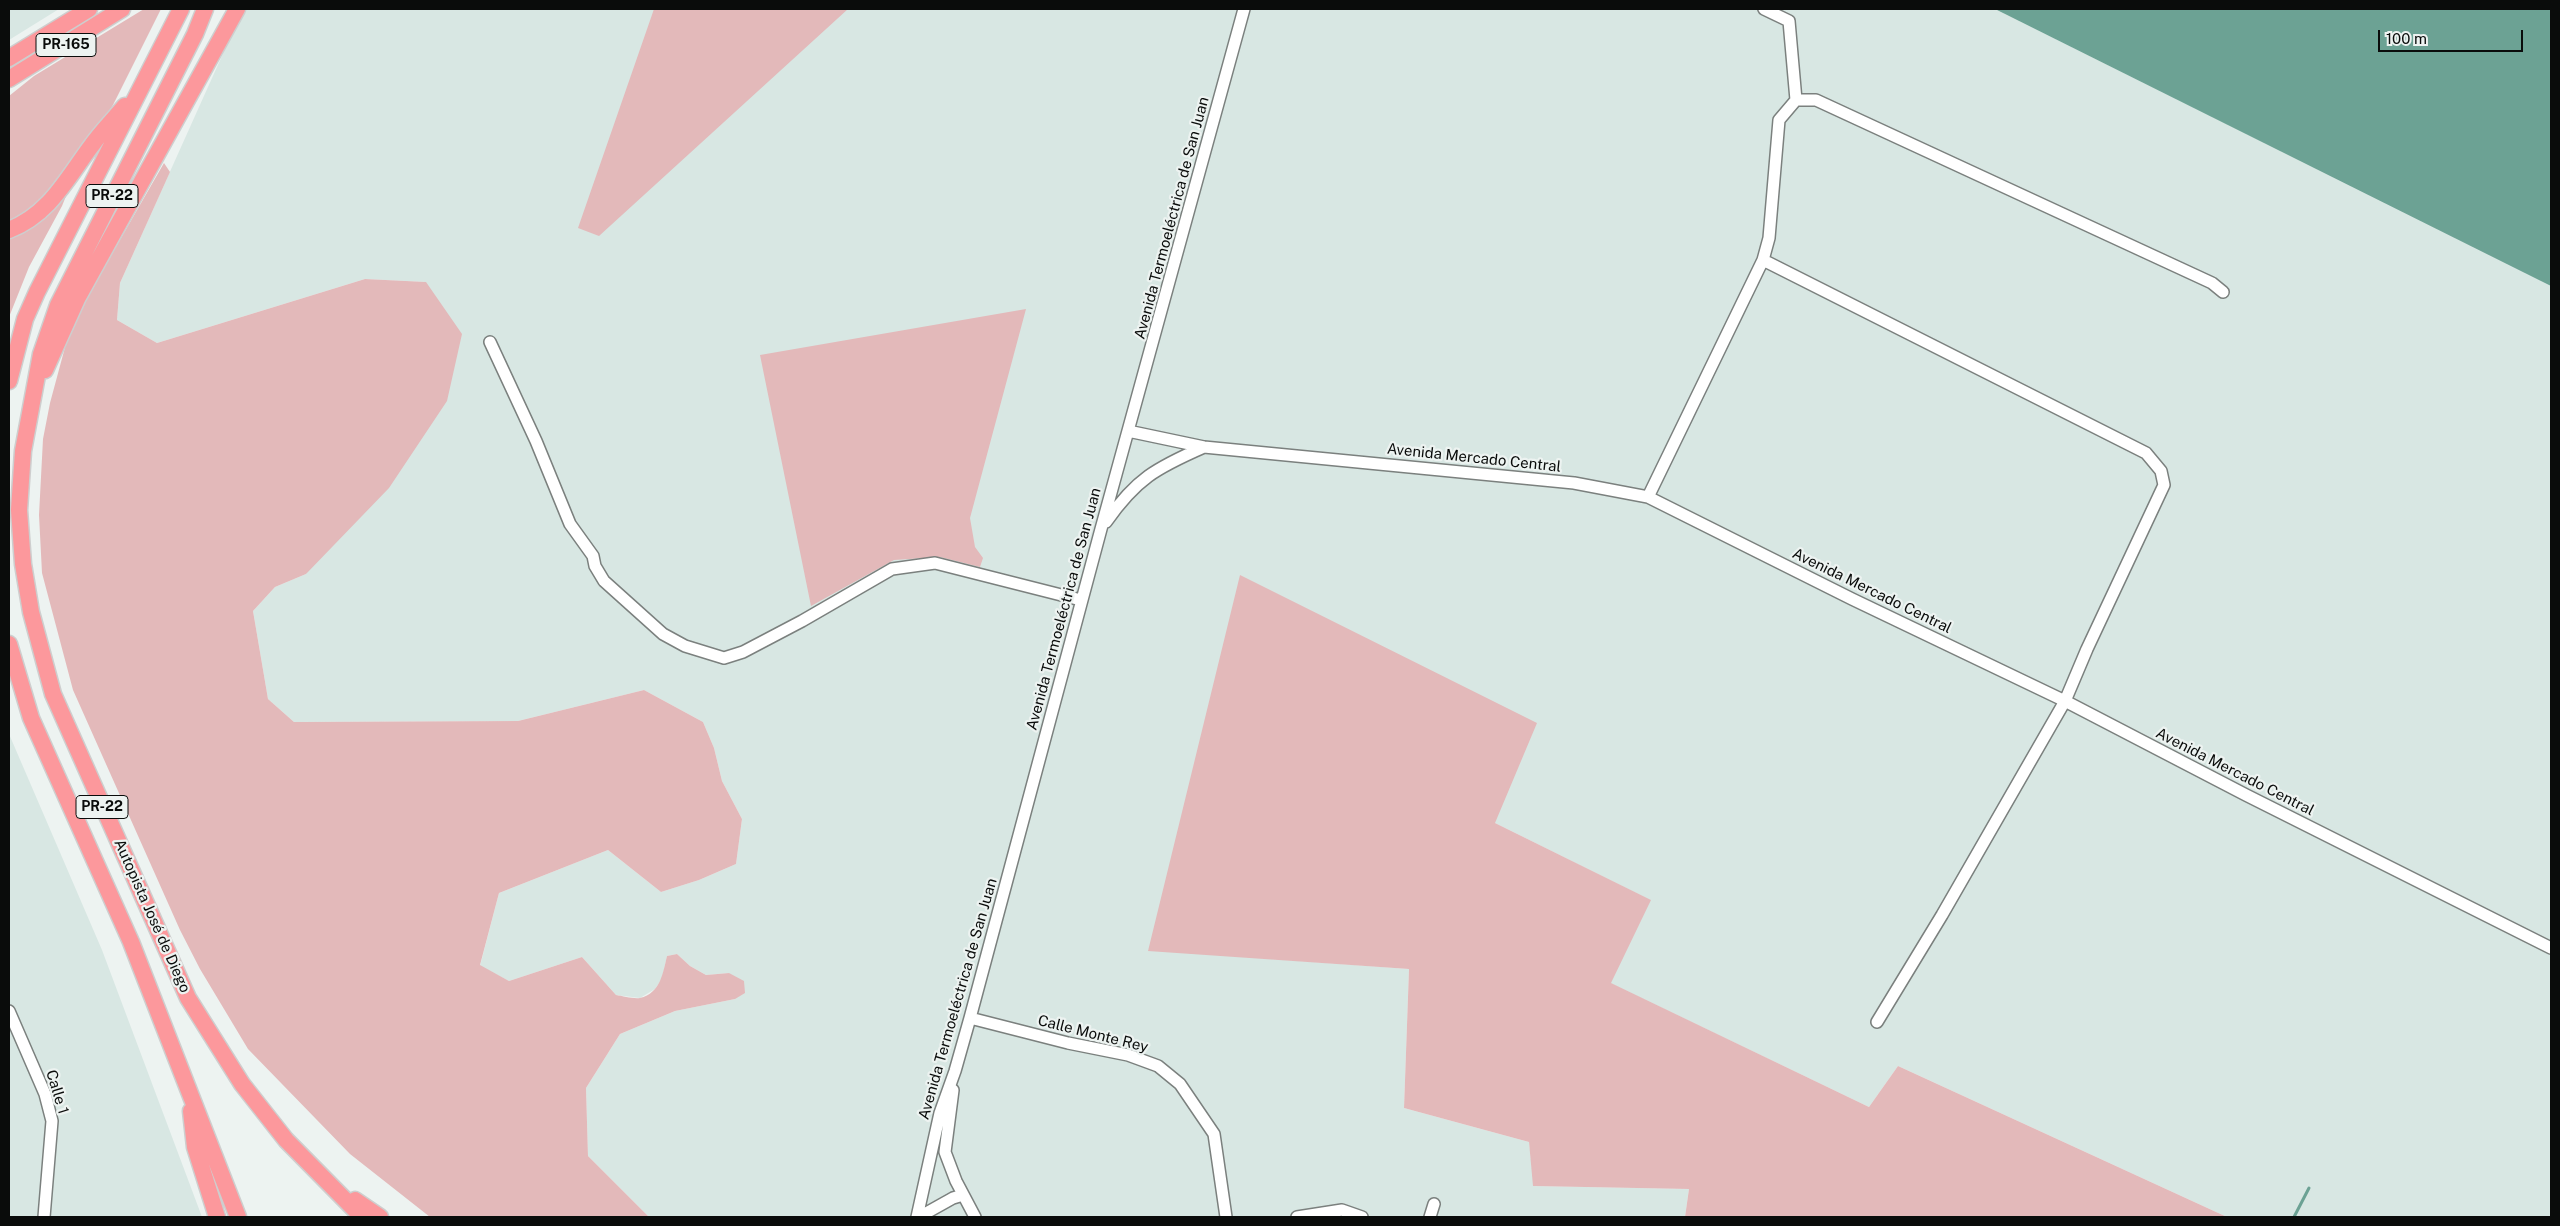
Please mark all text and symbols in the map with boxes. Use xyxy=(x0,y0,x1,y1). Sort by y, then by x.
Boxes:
scale bar xyxy=(2380,20,2525,52)
text: 100 m xyxy=(2386,30,2427,47)
road number: PR-165 xyxy=(36,34,96,56)
street label: Avenida Termoeléctrica de San Juan xyxy=(1131,95,1213,341)
road number: PR-22 xyxy=(86,185,138,208)
street label: Avenida Mercado Central xyxy=(1386,440,1562,476)
street label: Avenida Termoeléctrica de San Juan xyxy=(1023,486,1105,732)
street label: Avenida Mercado Central xyxy=(1789,545,1955,637)
street label: Avenida Mercado Central xyxy=(2153,724,2317,820)
road number: PR-22 xyxy=(76,796,128,819)
street label: Autopista José de Diego xyxy=(110,836,194,996)
street label: Avenida Termoeléctrica de San Juan xyxy=(915,876,1001,1122)
street label: Calle Monte Rey xyxy=(1036,1012,1150,1056)
street label: Calle 1 xyxy=(42,1068,72,1116)

